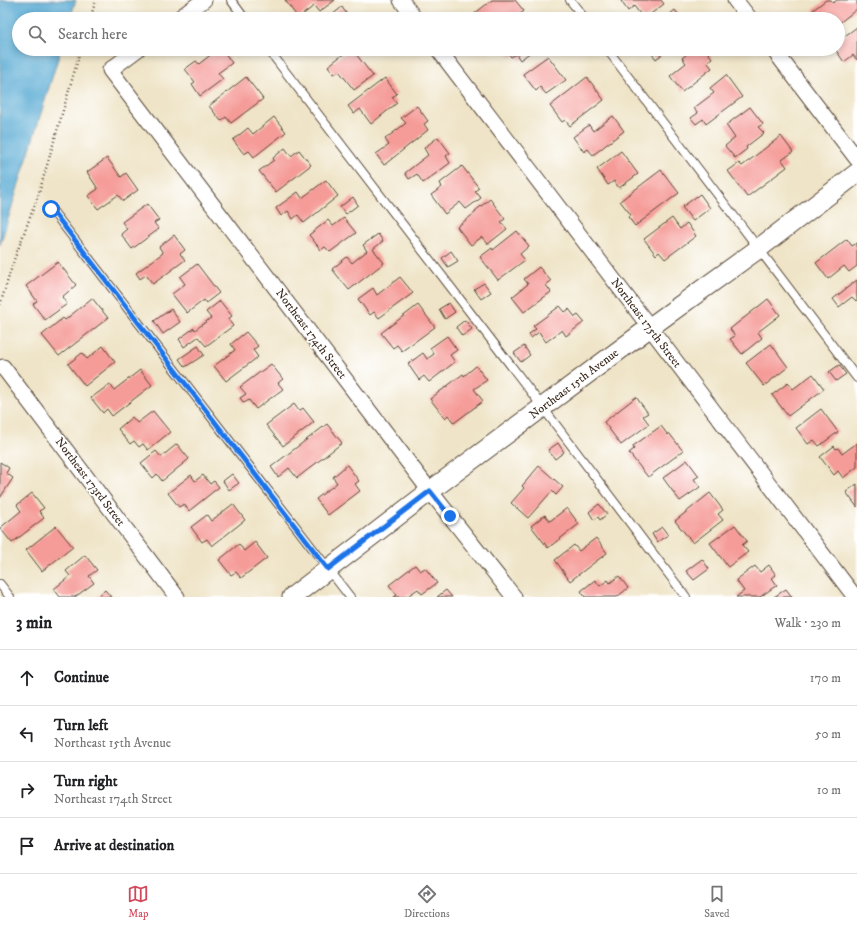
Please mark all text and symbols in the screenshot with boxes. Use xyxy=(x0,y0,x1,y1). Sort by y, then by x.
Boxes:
search box xyxy=(12,12,845,56)
icon: search xyxy=(26,23,48,45)
text: Search here xyxy=(58,25,127,44)
route start xyxy=(42,200,60,218)
street label: Northeast 175th Street xyxy=(607,275,685,371)
street label: Northeast 174th Street xyxy=(272,286,350,382)
street label: Northeast 15th Avenue xyxy=(526,345,622,423)
street label: Northeast 173rd Street xyxy=(52,435,128,529)
route end xyxy=(441,507,459,525)
text: 3 min xyxy=(16,612,52,634)
text: Walk · 230 m xyxy=(775,615,841,631)
icon: ahead xyxy=(16,667,38,689)
text: Continue xyxy=(54,668,109,687)
text: 170 m xyxy=(810,670,841,686)
text: Turn left xyxy=(54,716,108,735)
icon: left xyxy=(16,723,38,745)
text: 50 m xyxy=(815,726,841,742)
text: Northeast 15th Avenue xyxy=(54,735,171,751)
text: Turn right xyxy=(54,772,117,791)
icon: right xyxy=(16,779,38,801)
text: 10 m xyxy=(817,782,841,798)
text: Northeast 174th Street xyxy=(54,791,172,807)
icon: arrive xyxy=(16,835,38,857)
text: Arrive at destination xyxy=(54,836,174,855)
tab: Map xyxy=(127,883,149,921)
tab: Directions xyxy=(404,883,450,921)
tab: Saved xyxy=(704,883,730,921)

